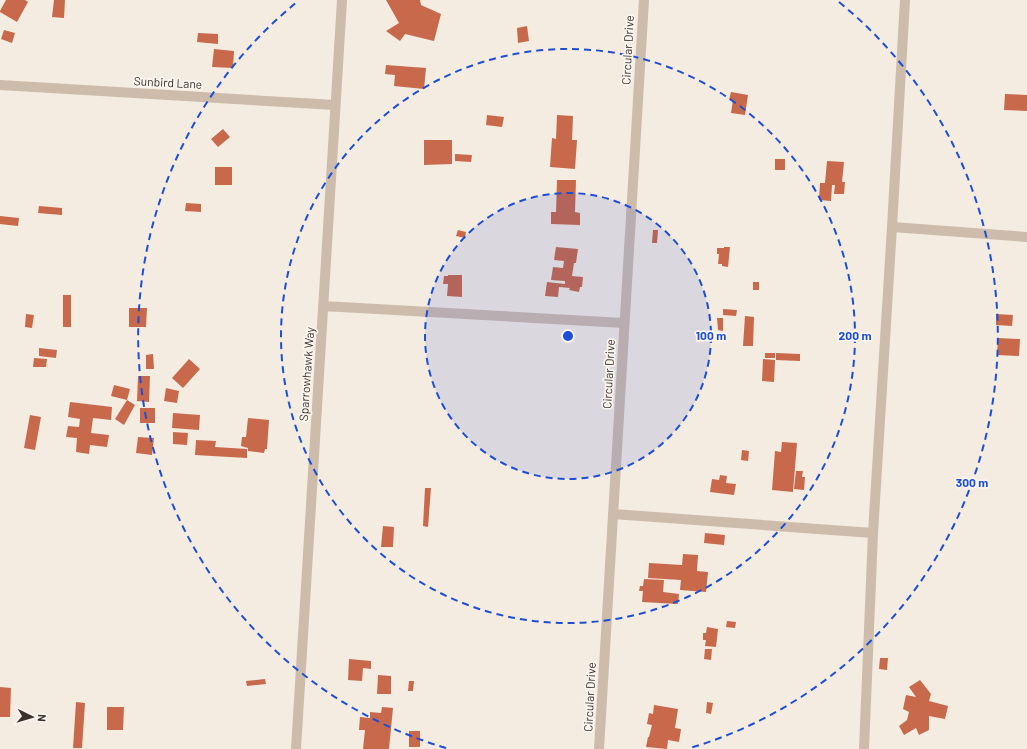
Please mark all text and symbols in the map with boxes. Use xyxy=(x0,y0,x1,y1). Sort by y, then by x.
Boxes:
street label: Circular Drive xyxy=(618,15,636,85)
street label: Sunbird Lane xyxy=(133,73,203,91)
street label: Sparrowhawk Way xyxy=(296,326,316,422)
text: 100 m xyxy=(696,328,726,342)
text: 200 m xyxy=(839,328,871,342)
centre of rings xyxy=(561,329,575,343)
street label: Circular Drive xyxy=(599,339,617,409)
text: 300 m xyxy=(956,475,988,489)
street label: Circular Drive xyxy=(580,662,598,732)
north arrow xyxy=(12,697,52,737)
text: N xyxy=(36,714,49,722)

